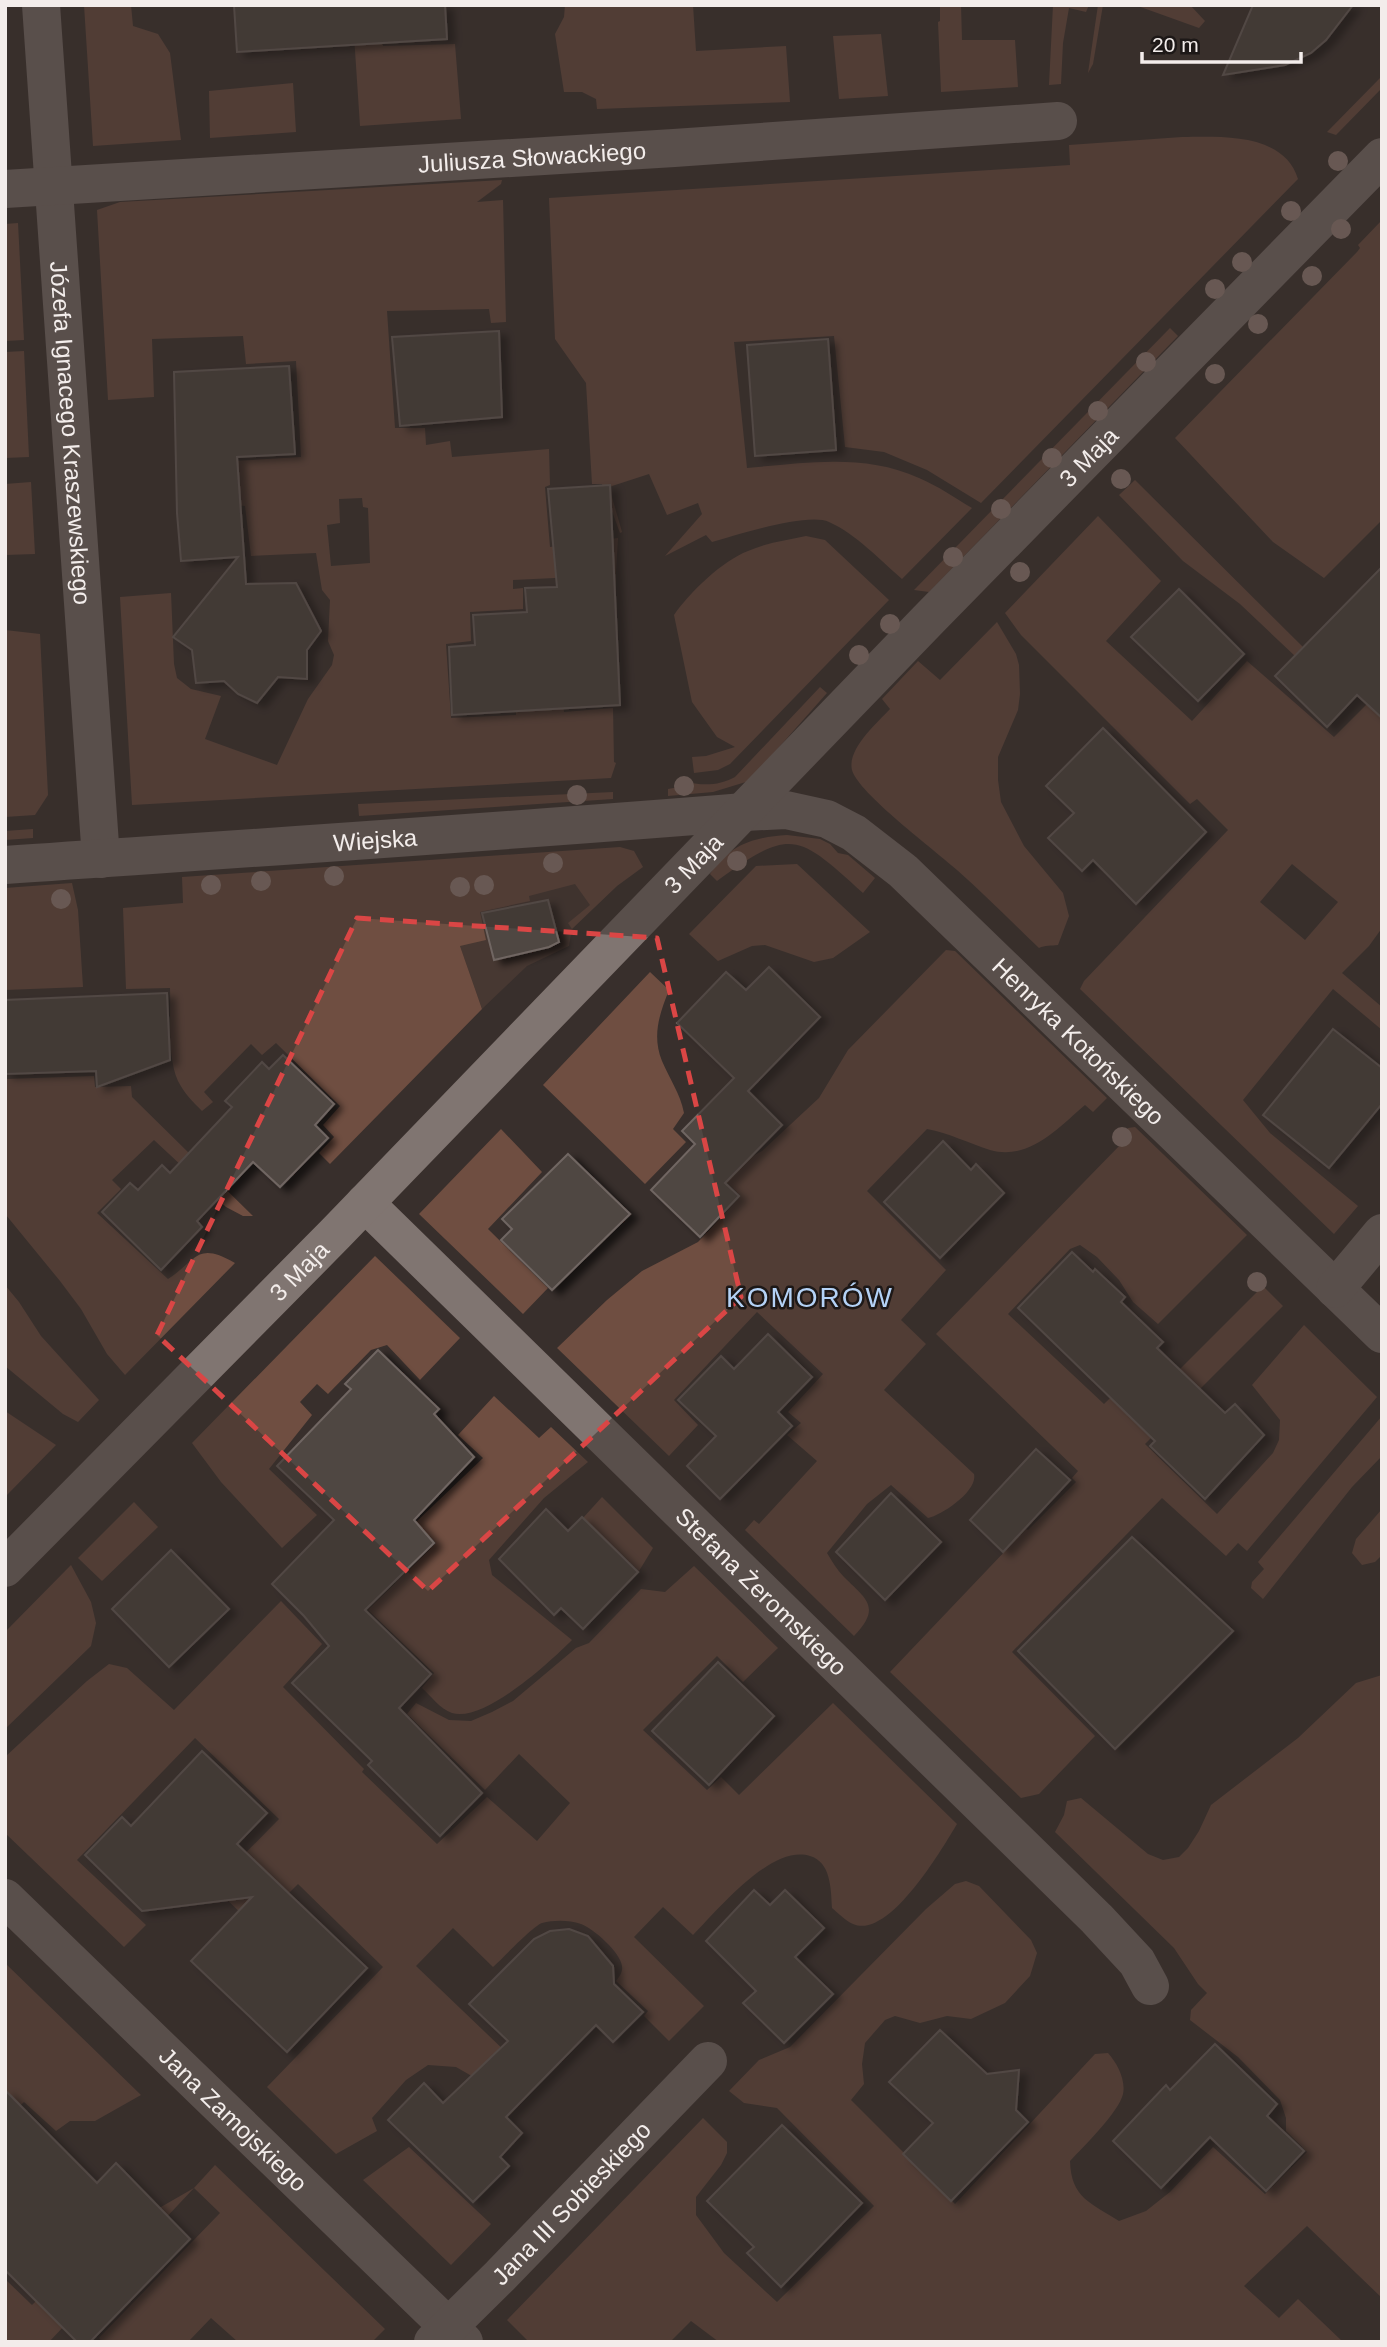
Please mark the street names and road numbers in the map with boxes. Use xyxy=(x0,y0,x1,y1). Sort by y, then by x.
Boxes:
street label: Juliusza Słowackiego xyxy=(417,136,647,177)
street label: Józefa Ignacego Kraszewskiego xyxy=(46,260,97,606)
street label: 3 Maja xyxy=(1053,421,1124,492)
street label: Wiejska xyxy=(332,823,419,856)
street label: 3 Maja xyxy=(658,827,728,899)
street label: Henryka Kotońskiego xyxy=(987,952,1170,1130)
street label: 3 Maja xyxy=(264,1235,334,1306)
street label: Stefana Żeromskiego xyxy=(671,1502,853,1681)
street label: Jana Zamojskiego xyxy=(154,2042,313,2197)
street label: Jana III Sobieskiego xyxy=(486,2116,656,2290)

